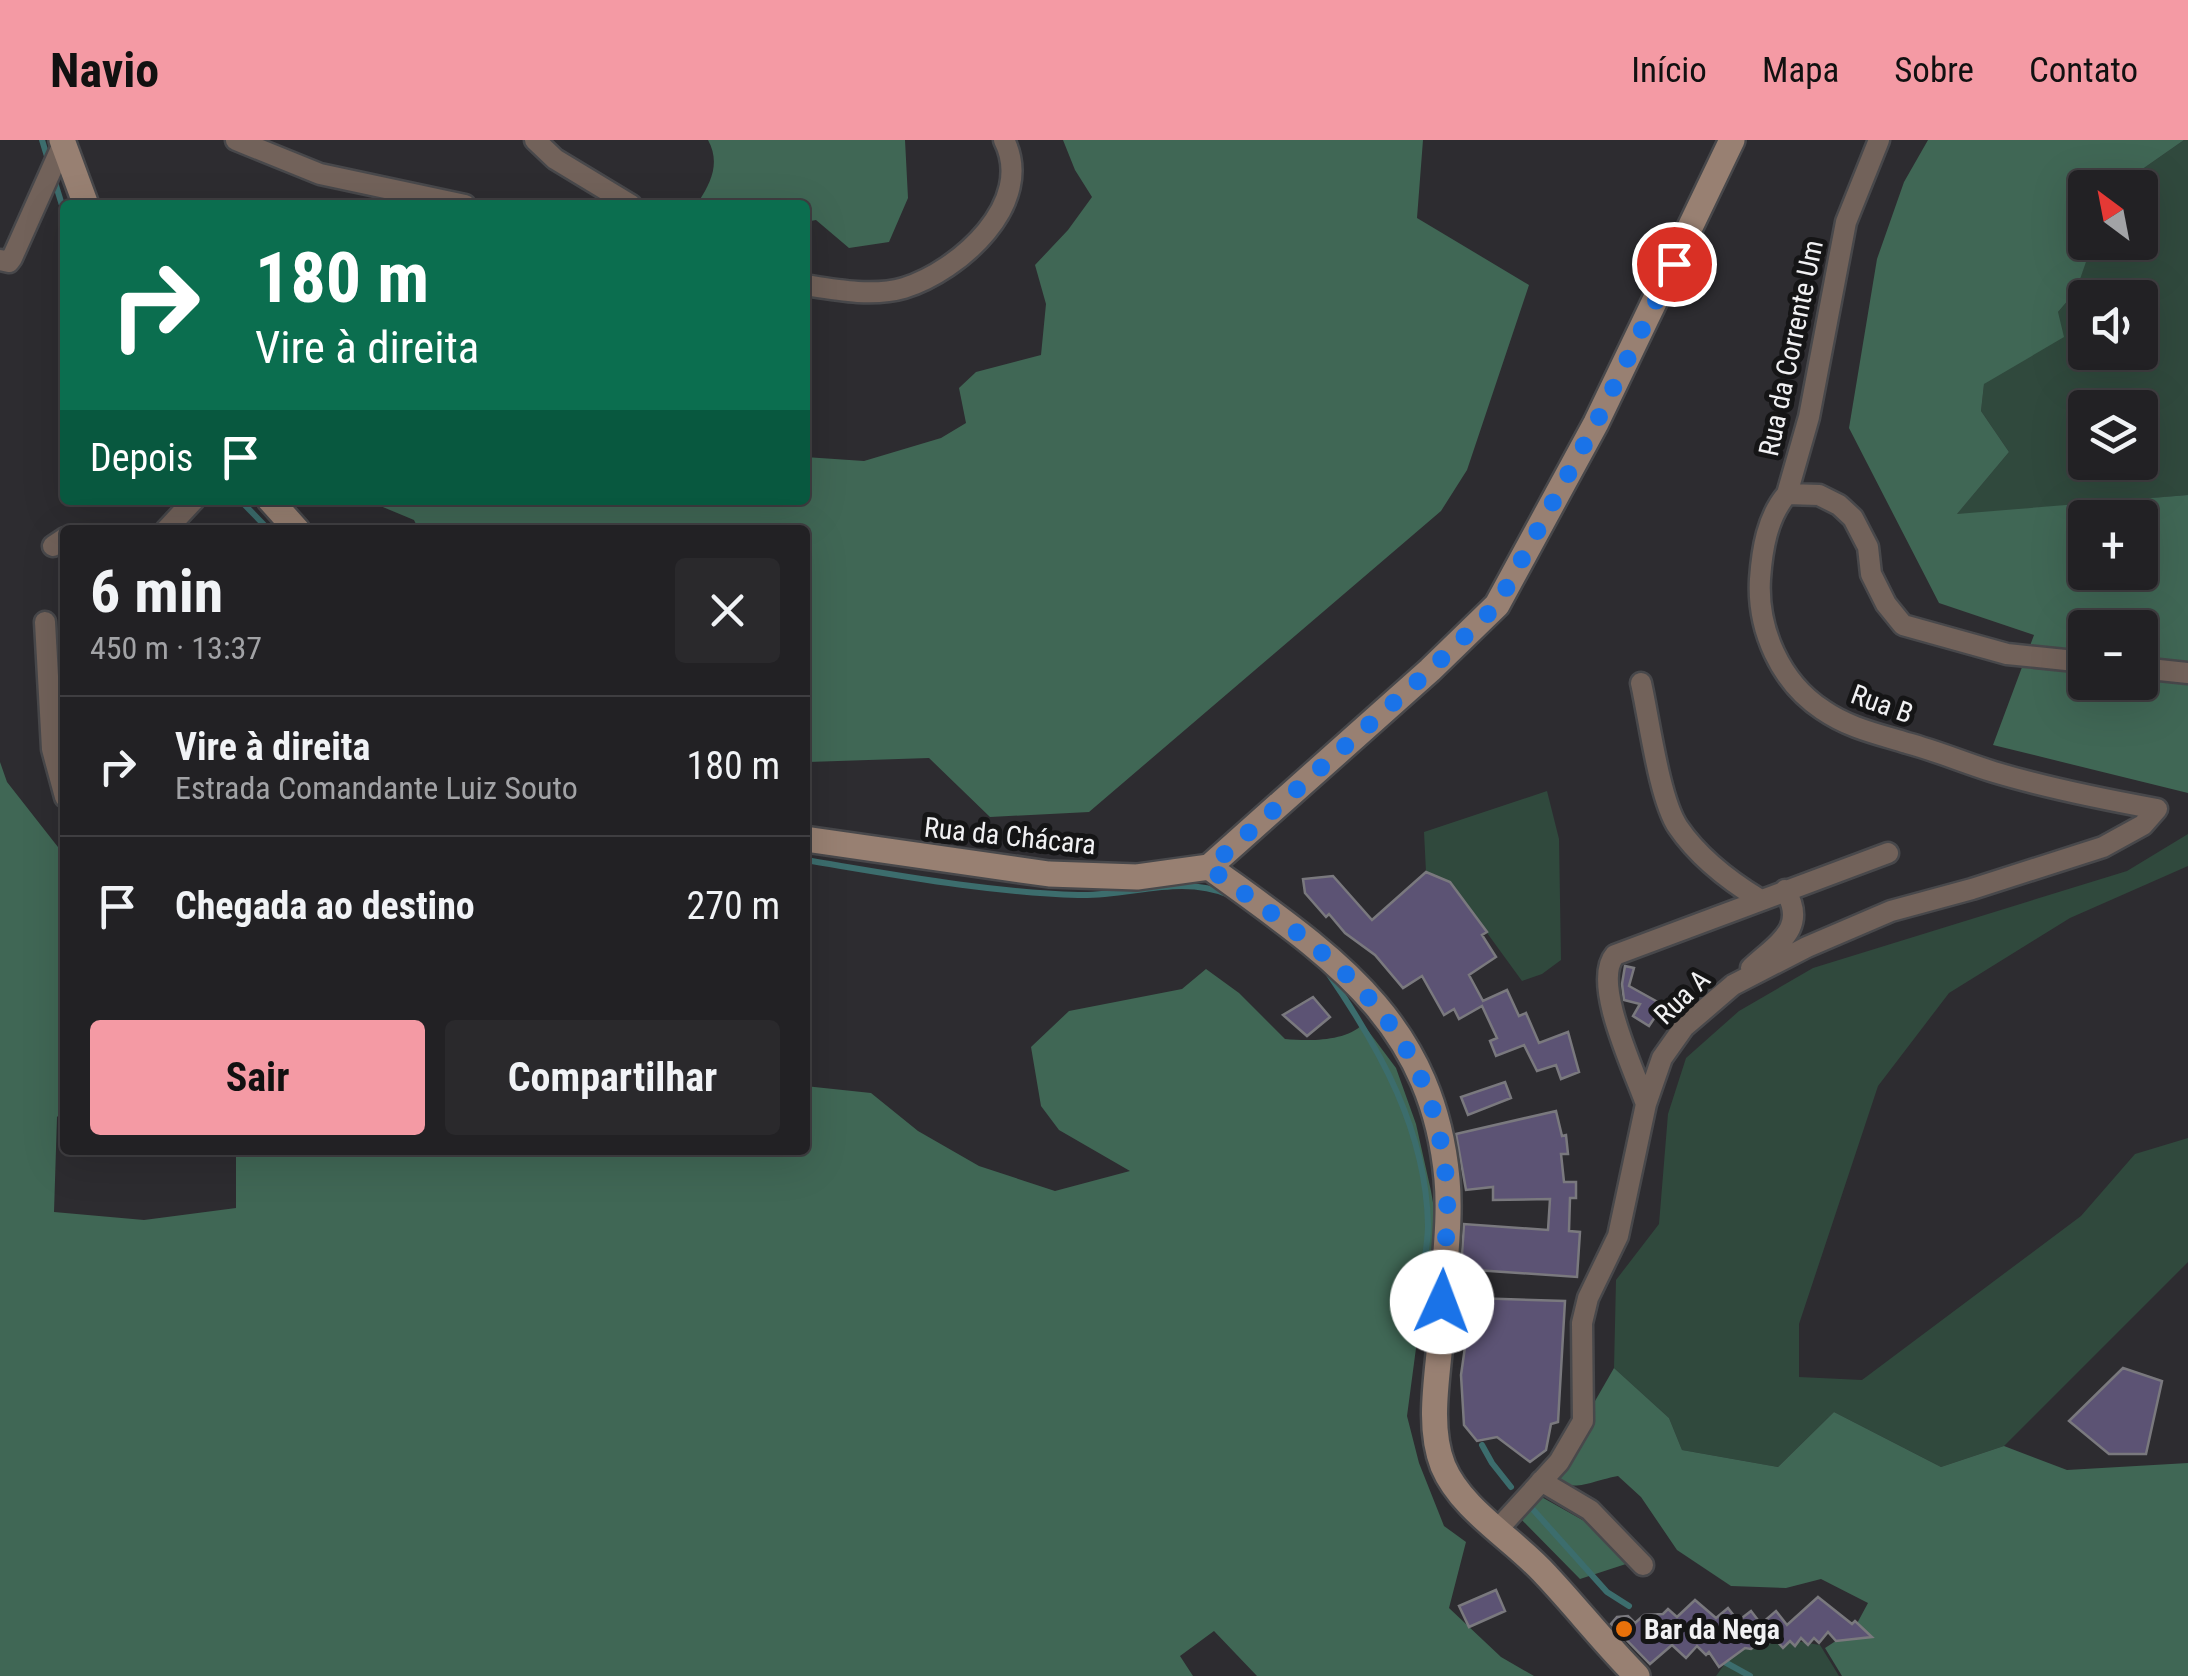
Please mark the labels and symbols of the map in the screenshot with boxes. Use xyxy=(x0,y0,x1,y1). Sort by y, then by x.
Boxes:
north arrow xyxy=(2068,170,2158,260)
pin xyxy=(1632,222,1717,307)
street label: Rua da Corrente Um xyxy=(1752,237,1830,459)
street label: Rua B xyxy=(1847,678,1917,730)
street label: Rua da Chácara xyxy=(922,811,1098,861)
street label: Rua A xyxy=(1647,963,1717,1031)
position arrow xyxy=(1390,1250,1494,1354)
place label: Bar da Nega xyxy=(1644,1613,1780,1646)
marker: Bar da Nega xyxy=(1613,1618,1635,1640)

